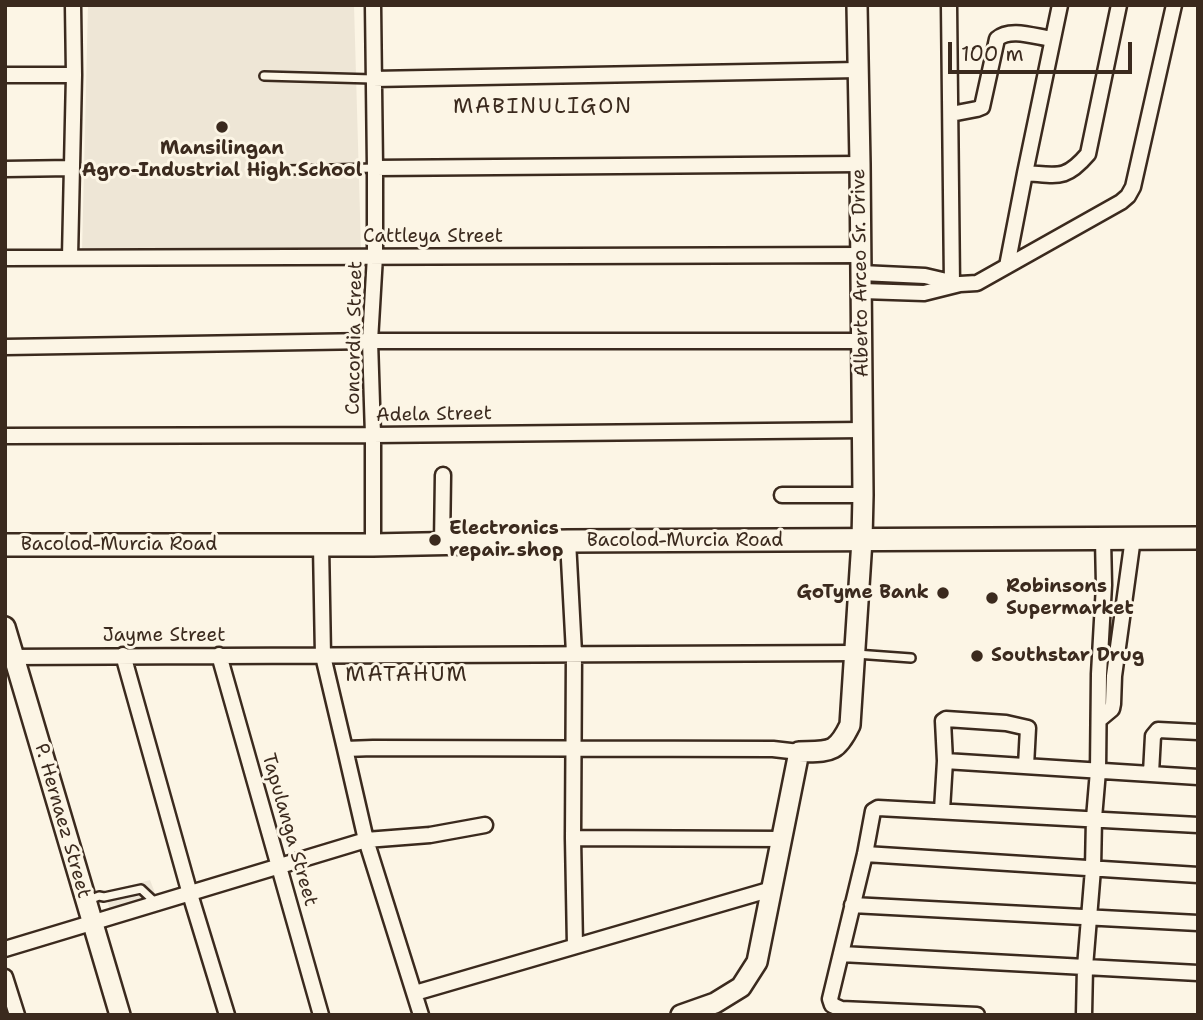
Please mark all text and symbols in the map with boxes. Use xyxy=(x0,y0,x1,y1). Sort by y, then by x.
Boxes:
scale bar xyxy=(951,28,1135,72)
text: 100 m xyxy=(961,40,1024,68)
district label: MABINULIGON xyxy=(454,95,632,121)
marker: Mansilingan Agro-Industrial High School xyxy=(214,119,230,135)
place label: Mansilingan Agro-Industrial High School xyxy=(82,138,362,182)
street label: Alberto Arceo Sr. Drive xyxy=(848,168,874,378)
street label: Cattleya Street xyxy=(363,226,503,248)
street label: Concordia Street xyxy=(342,261,368,415)
street label: Adela Street xyxy=(376,403,492,427)
place label: Electronics repair shop xyxy=(449,518,563,562)
street label: Bacolod-Murcia Road xyxy=(587,530,783,552)
marker: Electronics repair shop xyxy=(427,532,443,548)
street label: Bacolod-Murcia Road xyxy=(21,534,217,556)
place label: Robinsons Supermarket xyxy=(1006,576,1134,620)
place label: GoTyme Bank xyxy=(797,582,929,604)
marker: GoTyme Bank xyxy=(935,585,951,601)
marker: Robinsons Supermarket xyxy=(984,590,1000,606)
street label: Jayme Street xyxy=(103,625,225,647)
place label: Southstar Drug xyxy=(991,645,1144,667)
marker: Southstar Drug xyxy=(969,648,985,664)
district label: MATAHUM xyxy=(346,663,468,689)
street label: P. Hernaez Street xyxy=(29,741,95,901)
street label: Tapulanga Street xyxy=(256,751,322,909)

